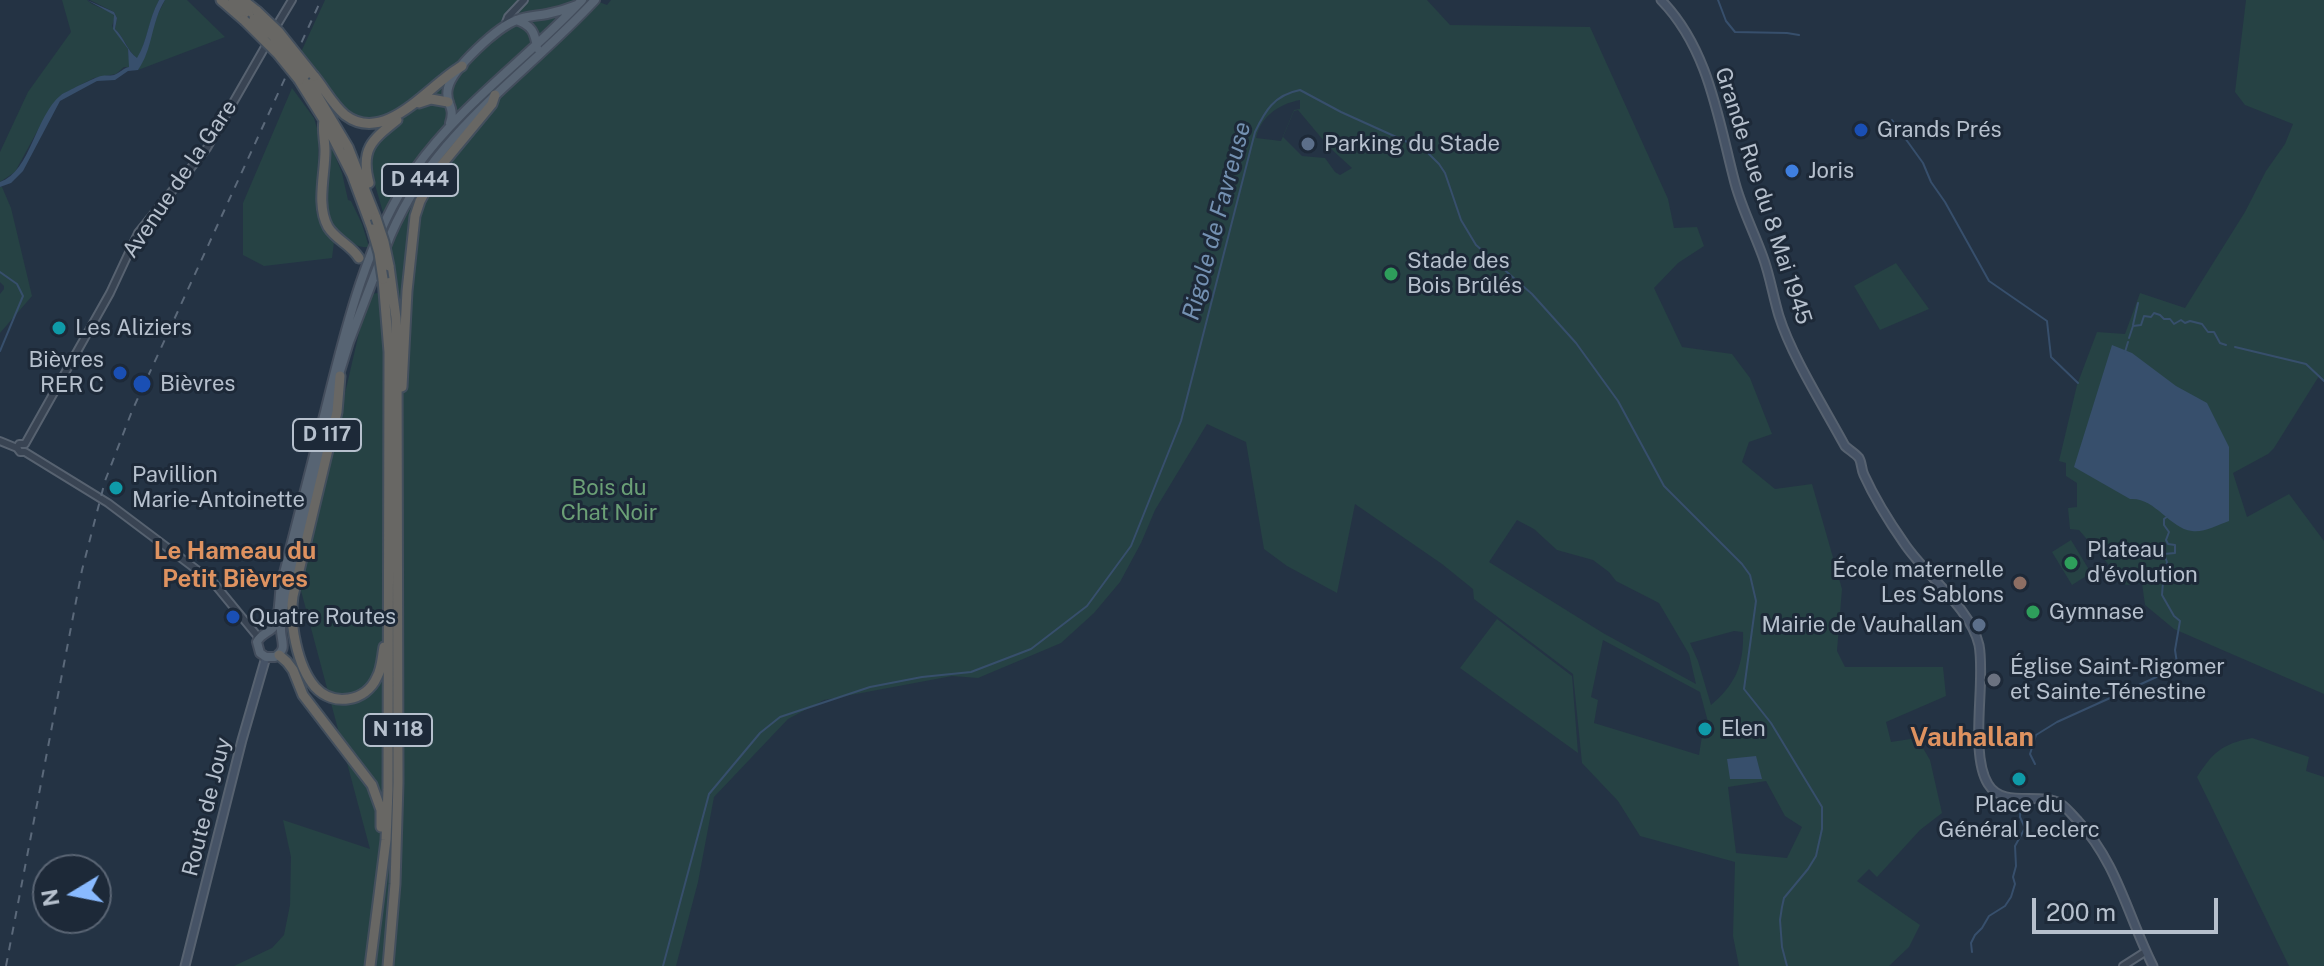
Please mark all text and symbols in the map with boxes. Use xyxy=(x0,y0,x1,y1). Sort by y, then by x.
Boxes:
street label: Grande Rue du 8 Mai 1945 xyxy=(1709,64,1817,328)
street label: Avenue de la Gare xyxy=(117,95,243,263)
place label: Grands Prés xyxy=(1877,117,2002,143)
water label: Rigole de Favreuse xyxy=(1177,119,1257,323)
marker: Grands Prés xyxy=(1852,121,1870,139)
place label: Parking du Stade xyxy=(1324,131,1500,157)
marker: Parking du Stade xyxy=(1299,135,1317,153)
place label: Joris xyxy=(1808,158,1854,184)
marker: Joris xyxy=(1783,162,1801,180)
road number: D 444 xyxy=(382,164,458,196)
place label: Stade des Bois Brûlés xyxy=(1407,248,1522,300)
marker: Stade des Bois Brûlés xyxy=(1382,265,1400,283)
place label: Les Aliziers xyxy=(75,315,192,341)
marker: Les Aliziers xyxy=(50,319,68,337)
place label: Bièvres RER C xyxy=(29,347,104,398)
marker: Bièvres RER C xyxy=(111,364,129,382)
place label: Bièvres xyxy=(160,371,235,397)
marker: Bièvres xyxy=(131,373,153,395)
road number: D 117 xyxy=(293,419,361,451)
place label: Pavillion Marie-Antoinette xyxy=(132,462,305,514)
park label: Bois du Chat Noir xyxy=(561,475,657,526)
marker: Pavillion Marie-Antoinette xyxy=(107,479,125,497)
place label: Plateau d'évolution xyxy=(2087,537,2198,588)
district label: Le Hameau du Petit Bièvres xyxy=(154,538,316,594)
marker: Plateau d'évolution xyxy=(2062,554,2080,572)
place label: École maternelle Les Sablons xyxy=(1832,557,2004,608)
marker: École maternelle Les Sablons xyxy=(2011,574,2029,592)
place label: Gymnase xyxy=(2049,599,2144,625)
marker: Gymnase xyxy=(2024,603,2042,621)
place label: Quatre Routes xyxy=(249,604,396,630)
marker: Quatre Routes xyxy=(224,608,242,626)
place label: Mairie de Vauhallan xyxy=(1762,612,1963,638)
marker: Mairie de Vauhallan xyxy=(1970,616,1988,634)
place label: Église Saint-Rigomer et Sainte-Ténestine xyxy=(2010,654,2225,706)
marker: Église Saint-Rigomer et Sainte-Ténestine xyxy=(1985,671,2003,689)
road number: N 118 xyxy=(364,714,432,746)
place label: Elen xyxy=(1721,716,1766,742)
marker: Elen xyxy=(1696,720,1714,738)
district label: Vauhallan xyxy=(1910,722,2034,754)
street label: Route de Jouy xyxy=(177,735,237,879)
marker: Place du Général Leclerc xyxy=(2010,770,2028,788)
place label: Place du Général Leclerc xyxy=(1938,792,2100,844)
north arrow xyxy=(32,854,112,934)
scale bar xyxy=(2036,882,2222,932)
text: N xyxy=(36,887,65,909)
text: 200 m xyxy=(2046,898,2116,926)

